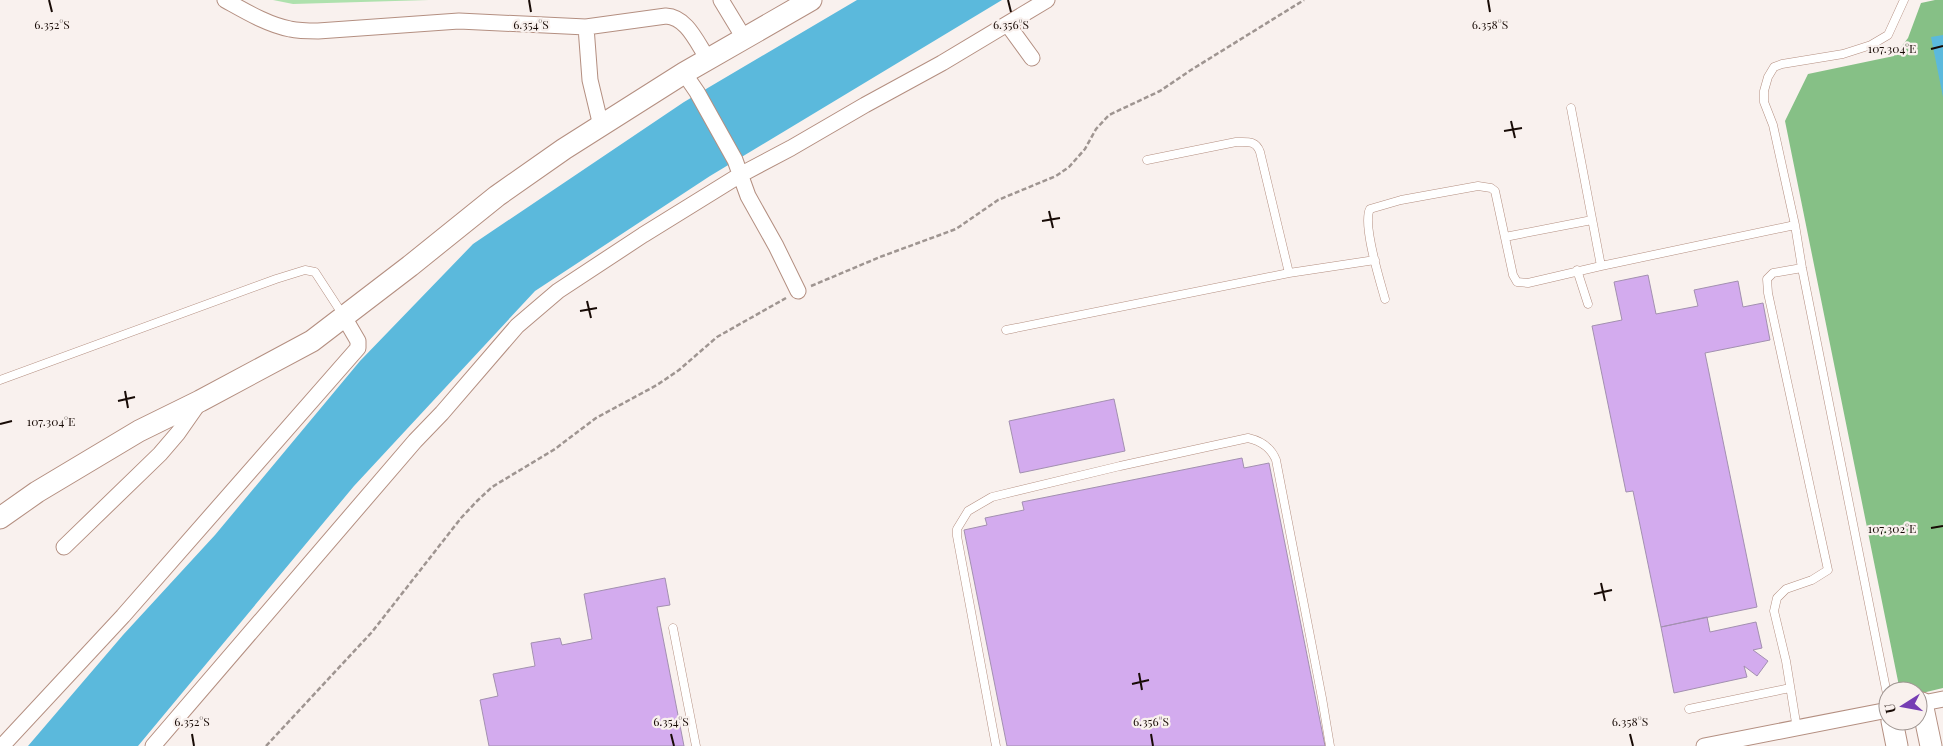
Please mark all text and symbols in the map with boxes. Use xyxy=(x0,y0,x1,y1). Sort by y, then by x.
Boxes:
text: 6.352°S xyxy=(34,16,70,32)
text: 6.354°S xyxy=(513,16,549,32)
text: 6.356°S xyxy=(993,16,1029,32)
text: 6.358°S xyxy=(1472,16,1508,32)
text: 107.304°E xyxy=(1868,40,1916,56)
text: 107.304°E xyxy=(27,413,75,429)
text: 107.302°E xyxy=(1868,520,1916,536)
north arrow xyxy=(1878,681,1928,731)
text: U xyxy=(1879,702,1900,715)
text: 6.352°S xyxy=(174,713,210,729)
text: 6.354°S xyxy=(653,713,689,729)
text: 6.356°S xyxy=(1133,713,1169,729)
text: 6.358°S xyxy=(1612,713,1648,729)

